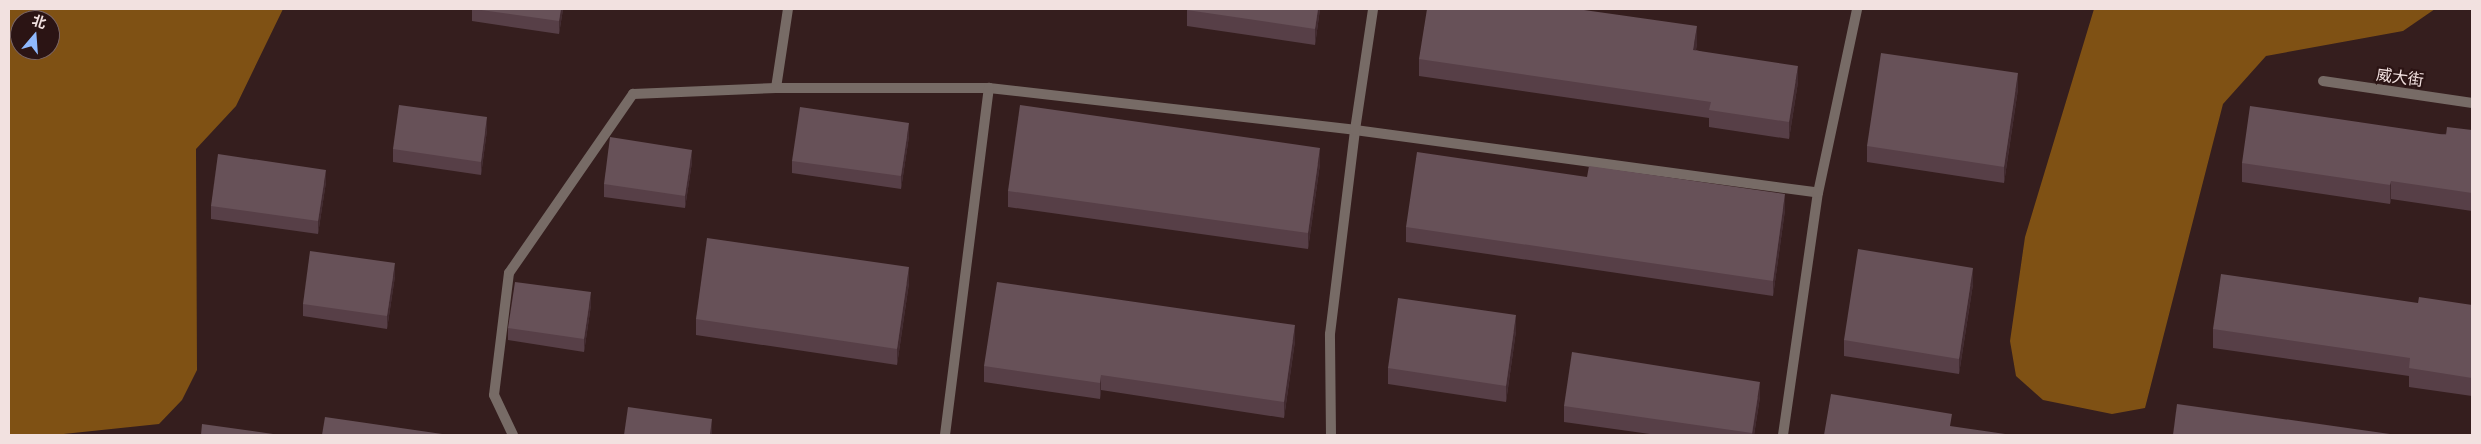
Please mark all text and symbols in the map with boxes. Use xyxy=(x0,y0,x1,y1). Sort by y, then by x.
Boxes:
north arrow xyxy=(10,10,60,60)
text: 北 xyxy=(30,11,49,31)
street label: 威大街 xyxy=(2375,64,2425,90)

